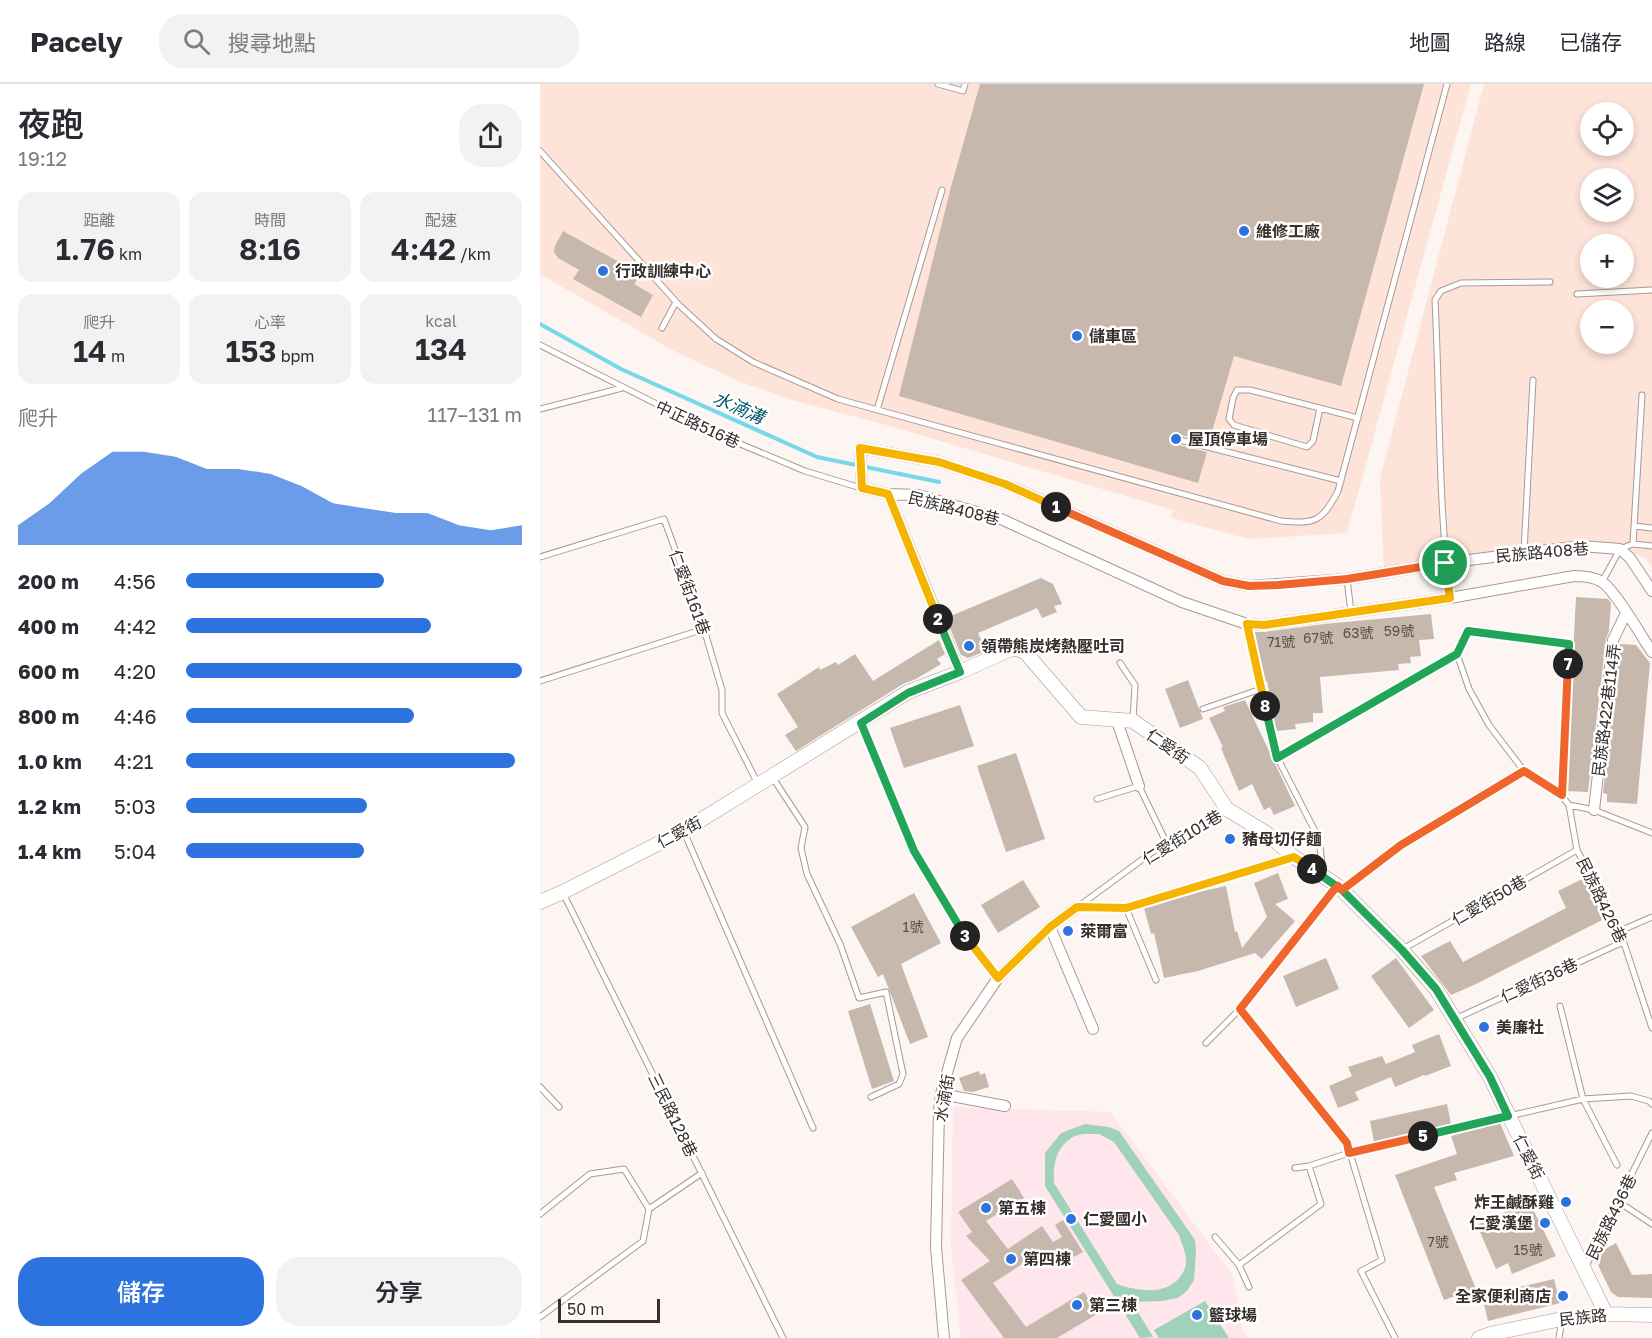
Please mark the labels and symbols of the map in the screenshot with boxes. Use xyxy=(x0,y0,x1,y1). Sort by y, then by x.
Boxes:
place label: 維修工廠 xyxy=(1256,221,1320,241)
marker: 維修工廠 xyxy=(1237,224,1251,238)
place label: 行政訓練中心 xyxy=(615,261,711,281)
marker: 行政訓練中心 xyxy=(596,264,610,278)
place label: 儲車區 xyxy=(1089,326,1137,346)
marker: 儲車區 xyxy=(1070,329,1084,343)
water label: 水湳溝 xyxy=(710,386,771,429)
street label: 中正路516巷 xyxy=(653,396,743,452)
place label: 屋頂停車場 xyxy=(1188,429,1268,449)
marker: 屋頂停車場 xyxy=(1169,432,1183,446)
street label: 民族路408巷 xyxy=(906,487,1002,529)
pin: 1 xyxy=(1041,492,1071,522)
pin xyxy=(1419,537,1470,588)
street label: 民族路408巷 xyxy=(1495,538,1589,566)
street label: 仁愛街161巷 xyxy=(665,547,715,637)
pin: 2 xyxy=(923,604,953,634)
house number: 59號 xyxy=(1384,622,1414,639)
house number: 63號 xyxy=(1343,624,1373,641)
house number: 67號 xyxy=(1303,629,1333,646)
house number: 71號 xyxy=(1267,633,1295,650)
place label: 領帶熊炭烤熱壓吐司 xyxy=(981,636,1125,656)
marker: 領帶熊炭烤熱壓吐司 xyxy=(962,639,976,653)
street label: 民族路422巷114弄 xyxy=(1588,642,1624,778)
pin: 7 xyxy=(1553,649,1583,679)
pin: 8 xyxy=(1250,691,1280,721)
street label: 仁愛街 xyxy=(1143,724,1193,768)
street label: 仁愛街101巷 xyxy=(1139,805,1225,869)
street label: 仁愛街 xyxy=(653,812,705,852)
place label: 豬母切仔麵 xyxy=(1242,829,1322,849)
marker: 豬母切仔麵 xyxy=(1223,832,1237,846)
pin: 4 xyxy=(1297,854,1327,884)
street label: 民族路426巷 xyxy=(1573,854,1631,946)
street label: 仁愛街50巷 xyxy=(1448,871,1530,929)
house number: 1號 xyxy=(903,918,923,935)
pin: 3 xyxy=(950,921,980,951)
place label: 萊爾富 xyxy=(1080,921,1128,941)
marker: 萊爾富 xyxy=(1061,924,1075,938)
street label: 仁愛街36巷 xyxy=(1497,953,1581,1007)
place label: 美廉社 xyxy=(1496,1017,1544,1037)
marker: 美廉社 xyxy=(1477,1020,1491,1034)
street label: 三民路128巷 xyxy=(644,1070,702,1160)
street label: 水湳街 xyxy=(930,1073,958,1123)
pin: 5 xyxy=(1408,1121,1438,1151)
street label: 仁愛街 xyxy=(1509,1131,1549,1183)
street label: 民族路436巷 xyxy=(1582,1171,1640,1263)
place label: 炸王鹹酥雞 xyxy=(1474,1192,1554,1212)
marker: 炸王鹹酥雞 xyxy=(1559,1195,1573,1209)
place label: 第五棟 xyxy=(998,1198,1046,1218)
marker: 第五棟 xyxy=(979,1201,993,1215)
place label: 仁愛國小 xyxy=(1083,1209,1147,1229)
marker: 仁愛國小 xyxy=(1064,1212,1078,1226)
place label: 仁愛漢堡 xyxy=(1469,1213,1533,1233)
marker: 仁愛漢堡 xyxy=(1538,1216,1552,1230)
house number: 7號 xyxy=(1427,1233,1449,1250)
house number: 15號 xyxy=(1514,1241,1542,1258)
place label: 第四棟 xyxy=(1023,1249,1071,1269)
marker: 第四棟 xyxy=(1004,1252,1018,1266)
place label: 全家便利商店 xyxy=(1455,1286,1551,1306)
marker: 全家便利商店 xyxy=(1556,1289,1570,1303)
place label: 第三棟 xyxy=(1089,1295,1137,1315)
scale bar xyxy=(558,1296,660,1324)
marker: 第三棟 xyxy=(1070,1298,1084,1312)
place label: 籃球場 xyxy=(1209,1305,1257,1325)
street label: 民族路 xyxy=(1558,1305,1608,1329)
marker: 籃球場 xyxy=(1190,1308,1204,1322)

